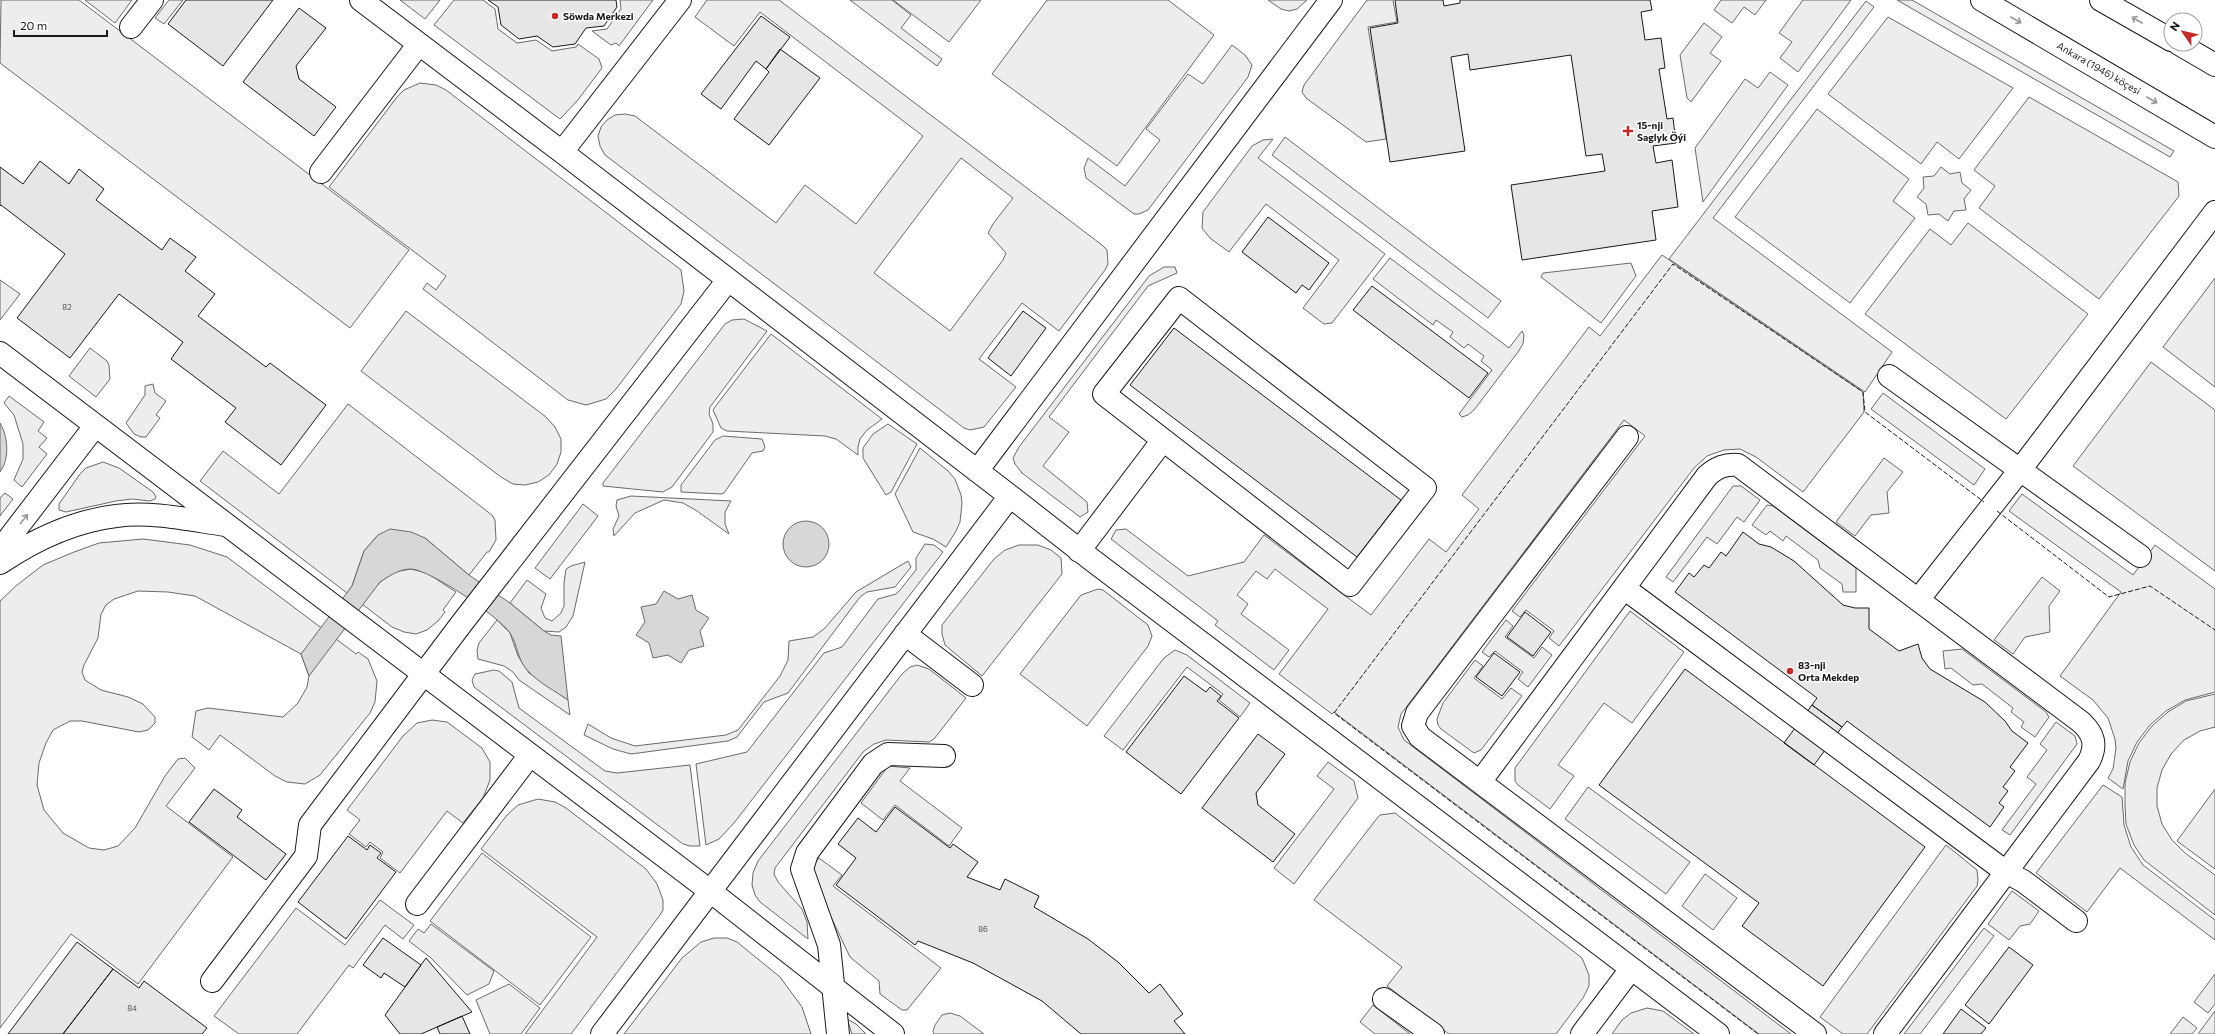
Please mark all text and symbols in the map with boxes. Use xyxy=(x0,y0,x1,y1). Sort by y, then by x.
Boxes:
place label: Söwda Merkezi xyxy=(563,10,634,22)
marker: Söwda Merkezi xyxy=(550,11,560,21)
scale bar xyxy=(14,12,107,38)
north arrow xyxy=(2163,12,2203,52)
one-way arrow xyxy=(2010,16,2022,24)
one-way arrow xyxy=(2131,16,2143,24)
text: 20 m xyxy=(20,18,47,32)
text: N xyxy=(2167,19,2182,33)
street label: Ankara (1946) köçesi xyxy=(2055,39,2143,97)
one-way arrow xyxy=(2146,96,2158,104)
place label: 15-nji Saglyk Öýi xyxy=(1637,119,1686,143)
marker: 15-nji Saglyk Öýi xyxy=(1622,125,1634,137)
house number: 82 xyxy=(62,302,72,312)
one-way arrow xyxy=(20,513,28,524)
place label: 83-nji Orta Mekdep xyxy=(1798,659,1859,683)
marker: 83-nji Orta Mekdep xyxy=(1785,666,1795,676)
house number: 86 xyxy=(978,924,988,934)
house number: 84 xyxy=(127,1003,137,1013)

